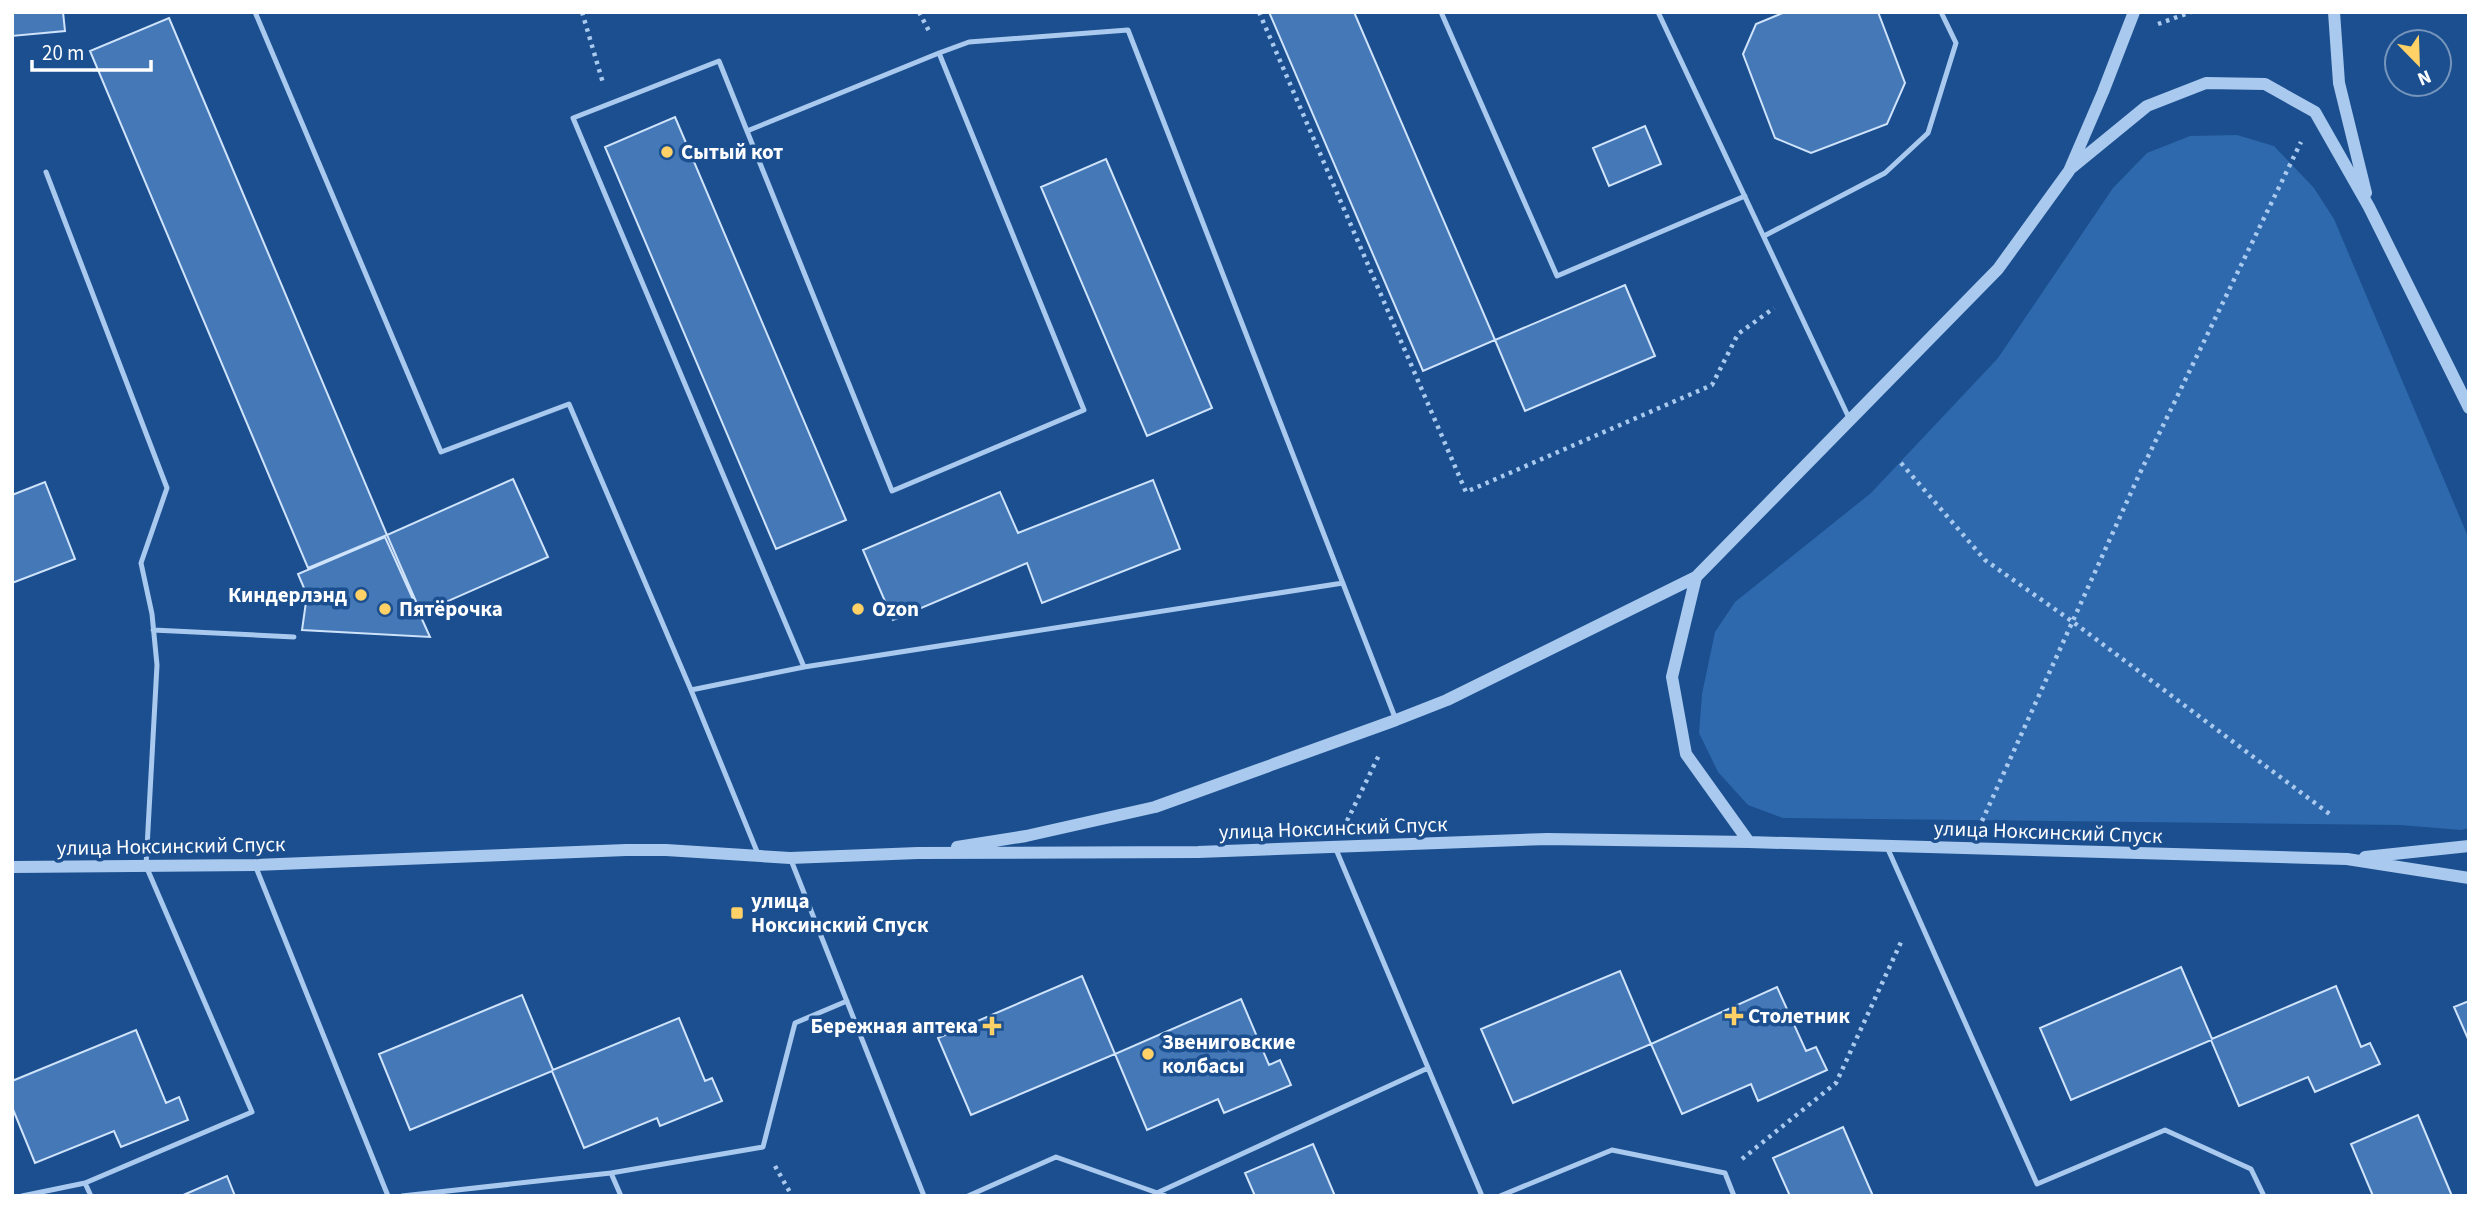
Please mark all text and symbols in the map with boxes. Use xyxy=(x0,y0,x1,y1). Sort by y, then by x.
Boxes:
scale bar xyxy=(32,28,150,72)
north arrow xyxy=(2383,28,2453,98)
text: 20 m xyxy=(42,38,84,68)
text: N xyxy=(2413,62,2435,92)
place label: Сытый кот xyxy=(681,137,783,167)
marker: Сытый кот xyxy=(659,144,675,160)
place label: Киндерлэнд xyxy=(228,580,348,610)
marker: Киндерлэнд xyxy=(353,587,369,603)
place label: Пятёрочка xyxy=(399,594,503,624)
place label: Ozon xyxy=(872,594,919,624)
marker: Пятёрочка xyxy=(377,601,393,617)
marker: Ozon xyxy=(850,601,866,617)
street label: улица Ноксинский Спуск xyxy=(1218,809,1448,847)
street label: улица Ноксинский Спуск xyxy=(1933,813,2163,851)
street label: улица Ноксинский Спуск xyxy=(56,829,286,863)
place label: улица Ноксинский Спуск xyxy=(751,886,929,940)
marker: улица Ноксинский Спуск xyxy=(729,905,745,921)
place label: Столетник xyxy=(1748,1001,1851,1031)
marker: Столетник xyxy=(1726,1008,1742,1024)
place label: Бережная аптека xyxy=(811,1011,978,1041)
marker: Бережная аптека xyxy=(984,1018,1000,1034)
place label: Звениговские колбасы xyxy=(1162,1027,1296,1081)
marker: Звениговские колбасы xyxy=(1140,1046,1156,1062)

